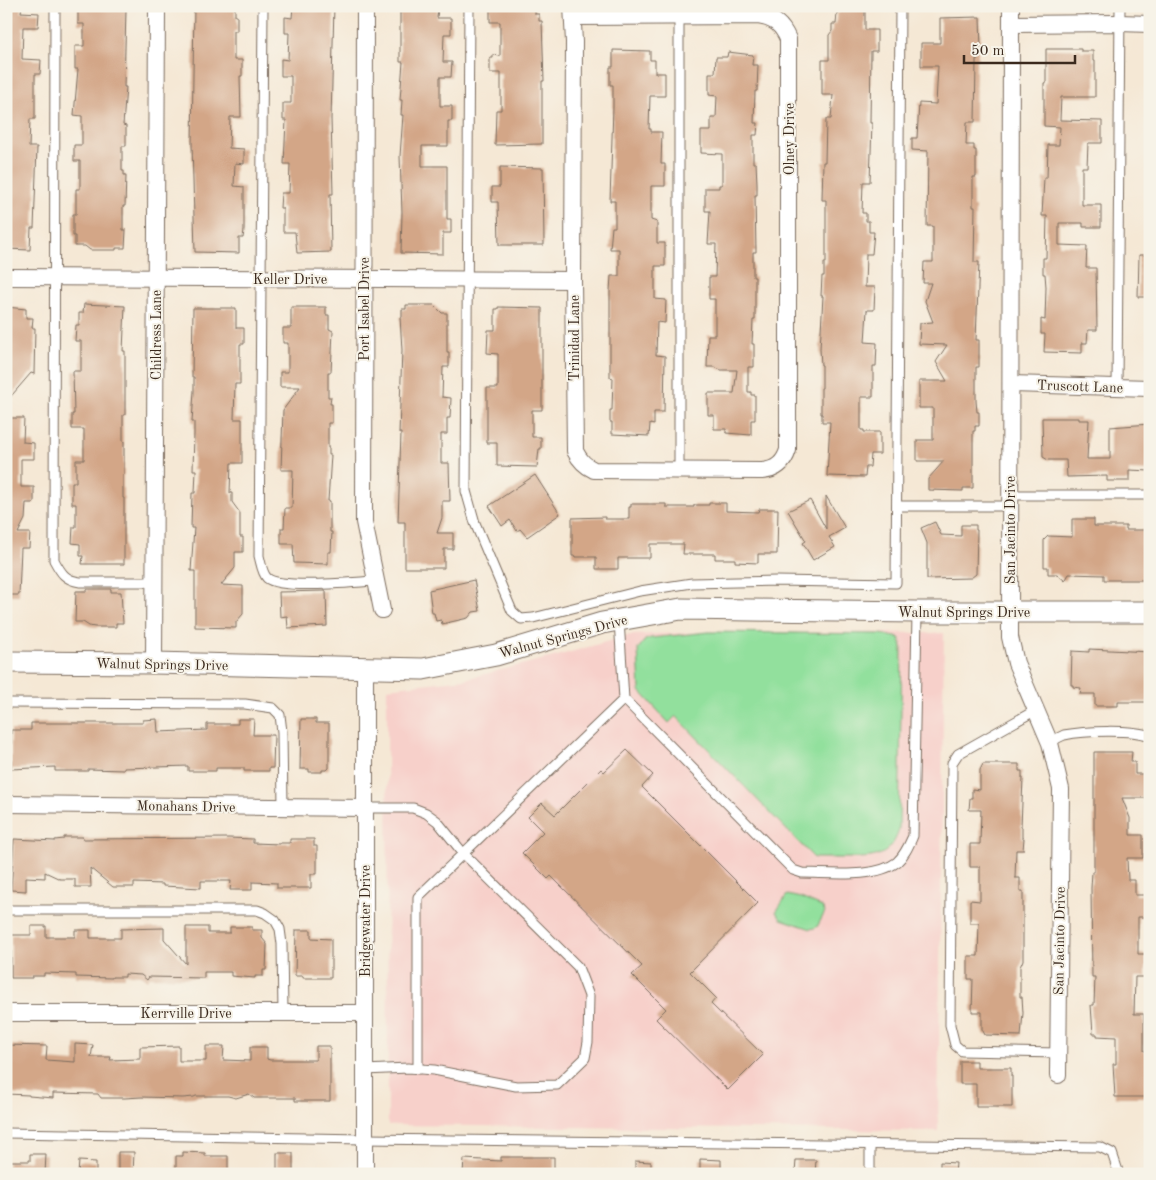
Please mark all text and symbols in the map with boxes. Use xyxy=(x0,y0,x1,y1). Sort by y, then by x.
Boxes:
scale bar xyxy=(964,32,1075,64)
text: 50 m xyxy=(971,44,1005,59)
street label: Olney Drive xyxy=(783,103,797,175)
street label: Port Isabel Drive xyxy=(358,257,372,361)
street label: Keller Drive xyxy=(253,273,327,287)
street label: Childress Lane xyxy=(150,290,164,380)
street label: Trinidad Lane xyxy=(568,295,582,381)
street label: Truscott Lane xyxy=(1037,378,1123,396)
street label: San Jacinto Drive xyxy=(1004,476,1018,584)
street label: Walnut Springs Drive xyxy=(898,606,1030,620)
street label: Walnut Springs Drive xyxy=(497,613,629,661)
street label: Walnut Springs Drive xyxy=(96,657,228,673)
street label: Monahans Drive xyxy=(136,799,236,815)
street label: Bridgewater Drive xyxy=(359,865,373,977)
street label: San Jacinto Drive xyxy=(1052,887,1068,995)
street label: Kerrville Drive xyxy=(140,1007,232,1021)

